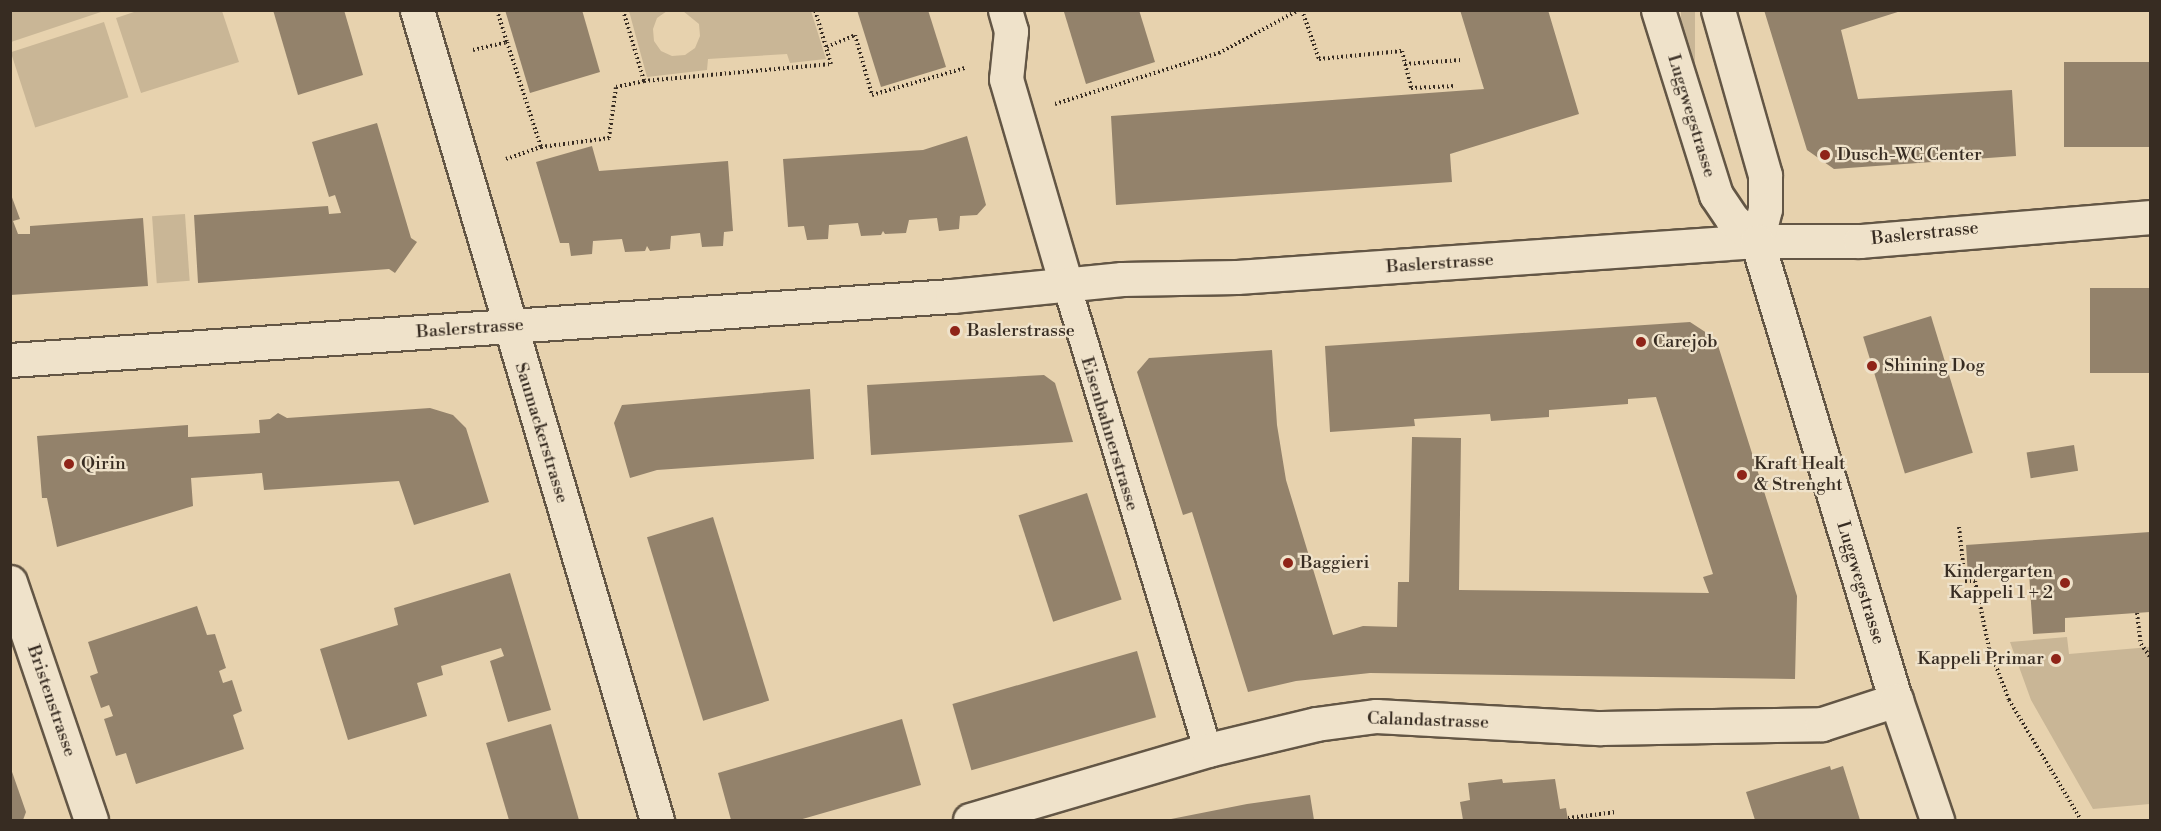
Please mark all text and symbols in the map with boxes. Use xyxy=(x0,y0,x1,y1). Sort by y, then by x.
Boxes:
street label: Luggwegstrasse xyxy=(1662,52,1720,180)
place label: Dusch-WC Center xyxy=(1837,144,1982,166)
marker: Dusch-WC Center xyxy=(1818,148,1832,162)
street label: Baslerstrasse xyxy=(1870,218,1980,250)
street label: Baslerstrasse xyxy=(1385,249,1495,279)
street label: Baslerstrasse xyxy=(415,314,525,344)
place label: Baslerstrasse xyxy=(967,320,1075,342)
marker: Baslerstrasse xyxy=(948,324,962,338)
place label: Carejob xyxy=(1653,331,1718,353)
marker: Carejob xyxy=(1634,335,1648,349)
street label: Eisenbahnerstrasse xyxy=(1075,354,1143,514)
place label: Shining Dog xyxy=(1884,355,1985,377)
marker: Shining Dog xyxy=(1865,359,1879,373)
street label: Saumackerstrasse xyxy=(509,360,573,506)
place label: Qirin xyxy=(81,453,126,475)
place label: Kraft Healt & Strenght xyxy=(1754,454,1845,496)
marker: Qirin xyxy=(62,457,76,471)
marker: Kraft Healt & Strenght xyxy=(1735,468,1749,482)
street label: Luggwegstrasse xyxy=(1831,519,1889,647)
place label: Baggieri xyxy=(1300,552,1370,574)
marker: Baggieri xyxy=(1281,556,1295,570)
place label: Kindergarten Kappeli 1 + 2 xyxy=(1944,562,2053,604)
marker: Kindergarten Kappeli 1 + 2 xyxy=(2058,576,2072,590)
street label: Bristenstrasse xyxy=(22,642,80,760)
place label: Kappeli Primar xyxy=(1917,648,2044,670)
marker: Kappeli Primar xyxy=(2049,652,2063,666)
street label: Calandastrasse xyxy=(1367,708,1489,734)

